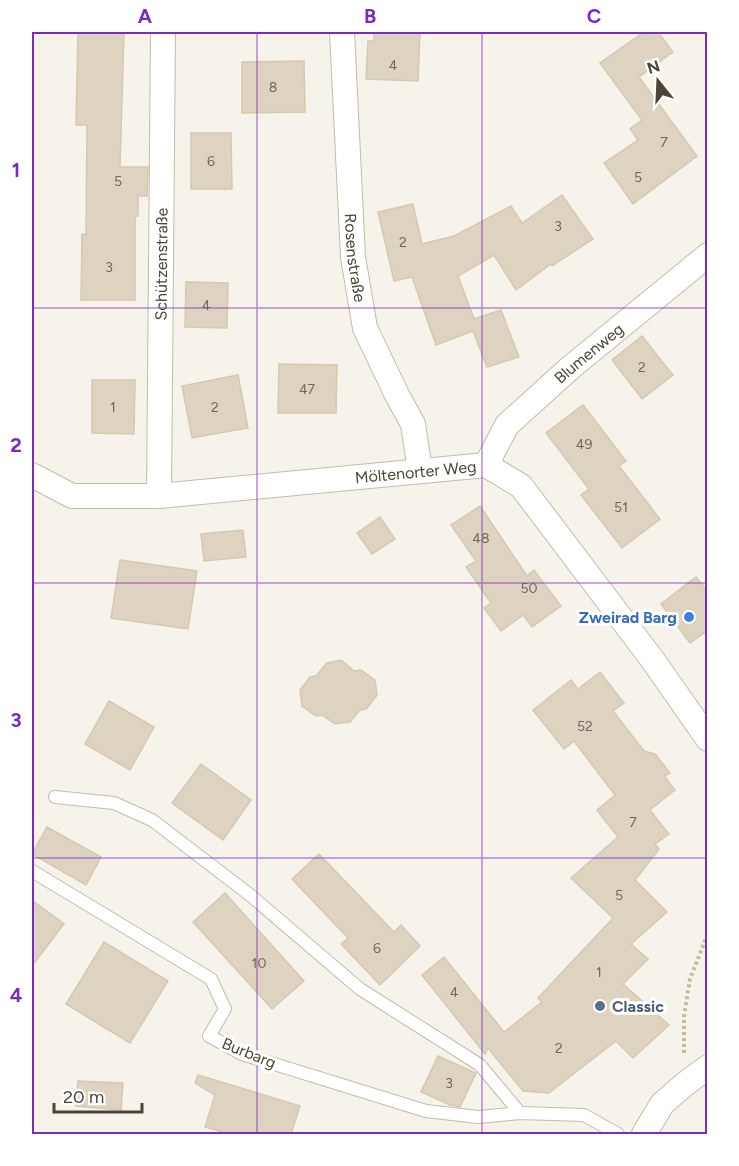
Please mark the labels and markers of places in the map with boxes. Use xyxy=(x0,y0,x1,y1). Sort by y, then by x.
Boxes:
place label: Zweirad Barg xyxy=(579,608,677,627)
marker: Zweirad Barg xyxy=(682,610,696,624)
place label: Classic xyxy=(612,997,664,1016)
marker: Classic xyxy=(593,999,607,1013)

